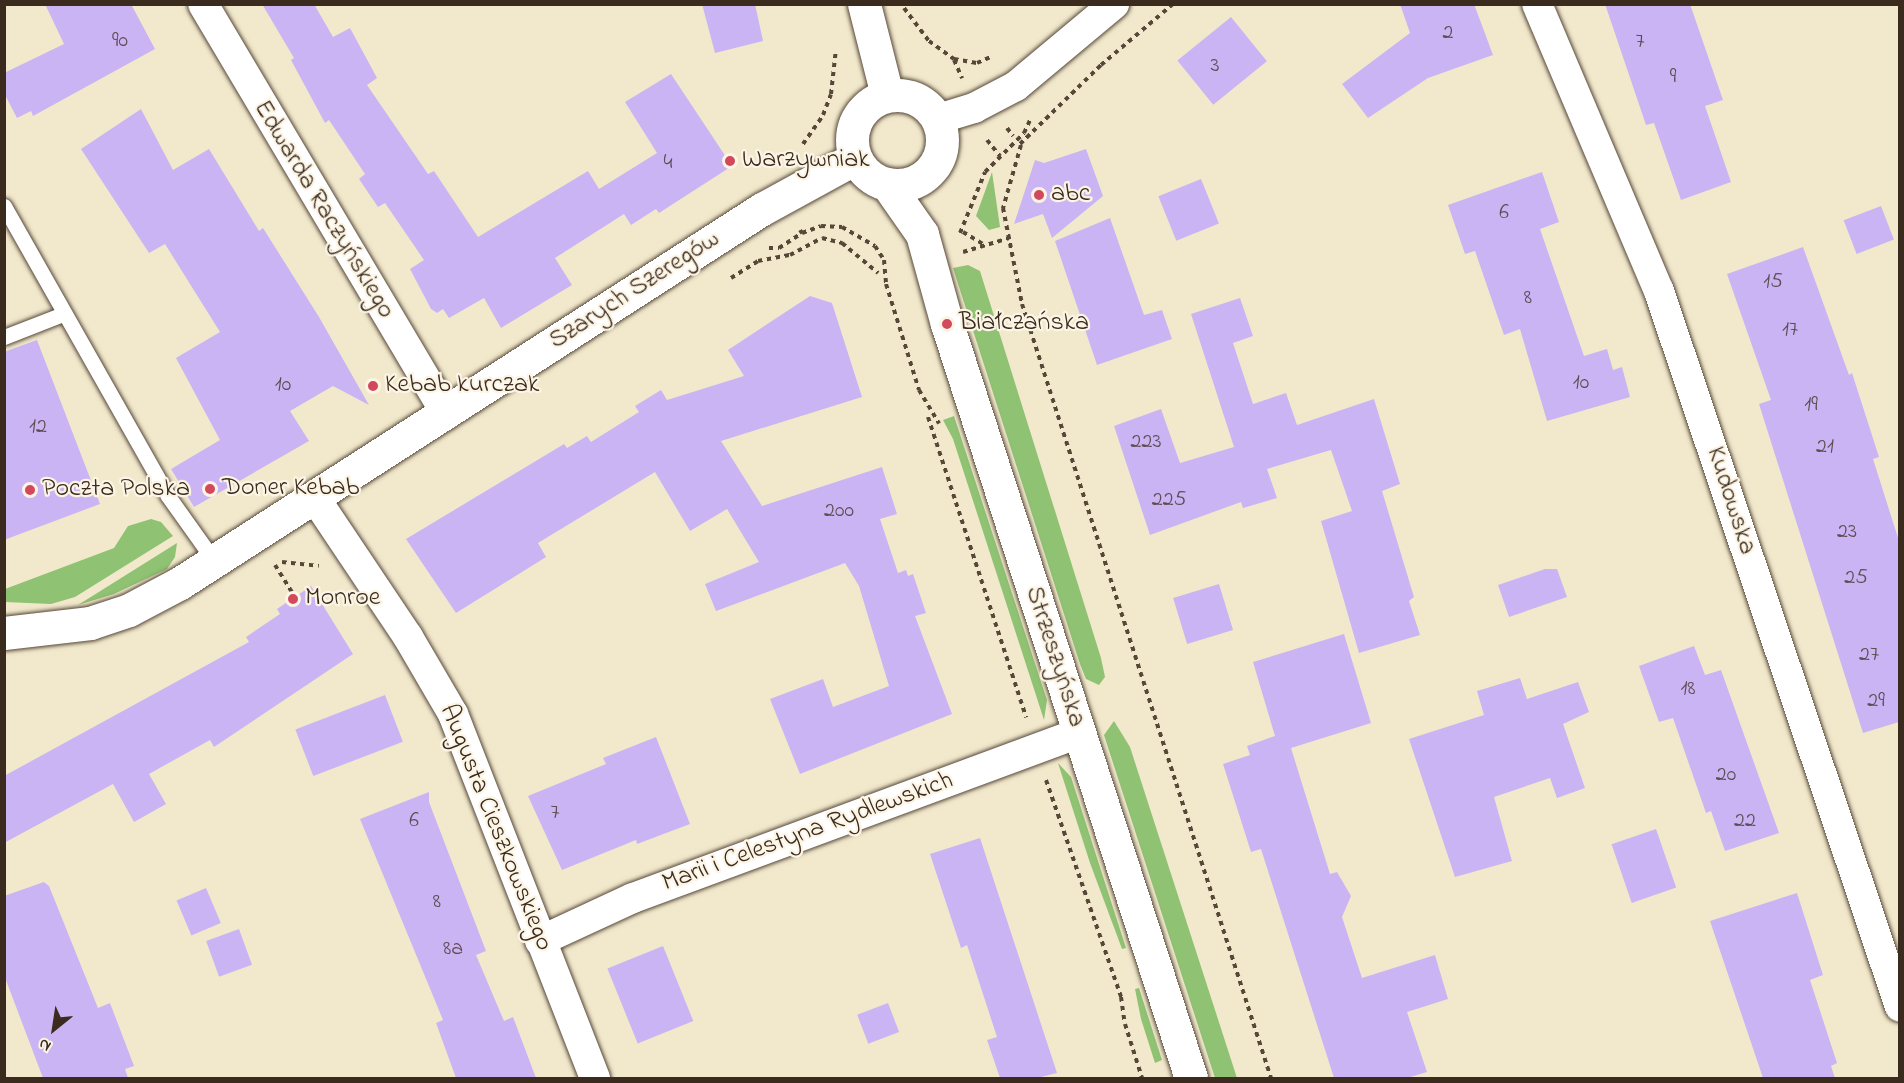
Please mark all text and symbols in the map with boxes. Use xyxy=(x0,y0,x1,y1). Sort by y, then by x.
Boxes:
house number: 2 xyxy=(1443,21,1453,47)
house number: 90 xyxy=(112,29,128,55)
house number: 7 xyxy=(1635,30,1645,56)
house number: 3 xyxy=(1210,54,1220,80)
house number: 9 xyxy=(1670,65,1676,91)
street label: Edwarda Raczyńskiego xyxy=(246,95,400,325)
place label: Warzywniak xyxy=(742,145,870,177)
house number: 4 xyxy=(663,151,673,177)
marker: Warzywniak xyxy=(723,154,737,168)
place label: abc xyxy=(1051,179,1090,211)
marker: abc xyxy=(1032,188,1046,202)
house number: 6 xyxy=(1499,201,1509,227)
street label: Szarych Szeregów xyxy=(544,224,726,358)
house number: 15 xyxy=(1763,270,1783,296)
house number: 8 xyxy=(1524,286,1532,312)
place label: Białczańska xyxy=(959,308,1089,340)
marker: Białczańska xyxy=(940,317,954,331)
house number: 17 xyxy=(1782,318,1798,344)
place label: Kebab kurczak xyxy=(385,370,539,402)
house number: 10 xyxy=(1573,371,1589,397)
house number: 10 xyxy=(275,373,291,399)
marker: Kebab kurczak xyxy=(366,379,380,393)
house number: 19 xyxy=(1804,393,1818,419)
house number: 12 xyxy=(29,415,47,441)
house number: 223 xyxy=(1131,430,1161,456)
house number: 21 xyxy=(1816,435,1834,461)
street label: Kudowska xyxy=(1698,443,1762,559)
place label: Doner Kebab xyxy=(222,473,359,505)
place label: Poczta Polska xyxy=(42,474,190,506)
marker: Doner Kebab xyxy=(203,482,217,496)
marker: Poczta Polska xyxy=(23,483,37,497)
house number: 225 xyxy=(1152,488,1186,514)
house number: 200 xyxy=(824,499,854,525)
house number: 23 xyxy=(1837,520,1857,546)
house number: 25 xyxy=(1844,566,1868,592)
place label: Monroe xyxy=(305,583,380,615)
street label: Strzeszyńska xyxy=(1017,583,1091,731)
marker: Monroe xyxy=(286,592,300,606)
house number: 27 xyxy=(1859,643,1879,669)
house number: 18 xyxy=(1680,677,1696,703)
house number: 29 xyxy=(1867,689,1885,715)
street label: Augusta Cieszkowskiego xyxy=(431,700,559,956)
house number: 20 xyxy=(1716,763,1736,789)
street label: Marii i Celestyna Rydlewskich xyxy=(658,766,958,900)
house number: 7 xyxy=(550,801,560,827)
house number: 6 xyxy=(409,809,419,835)
house number: 22 xyxy=(1734,809,1756,835)
house number: 8 xyxy=(433,890,441,916)
house number: 8a xyxy=(443,937,463,963)
north arrow xyxy=(24,999,84,1059)
text: N xyxy=(34,1031,56,1058)

